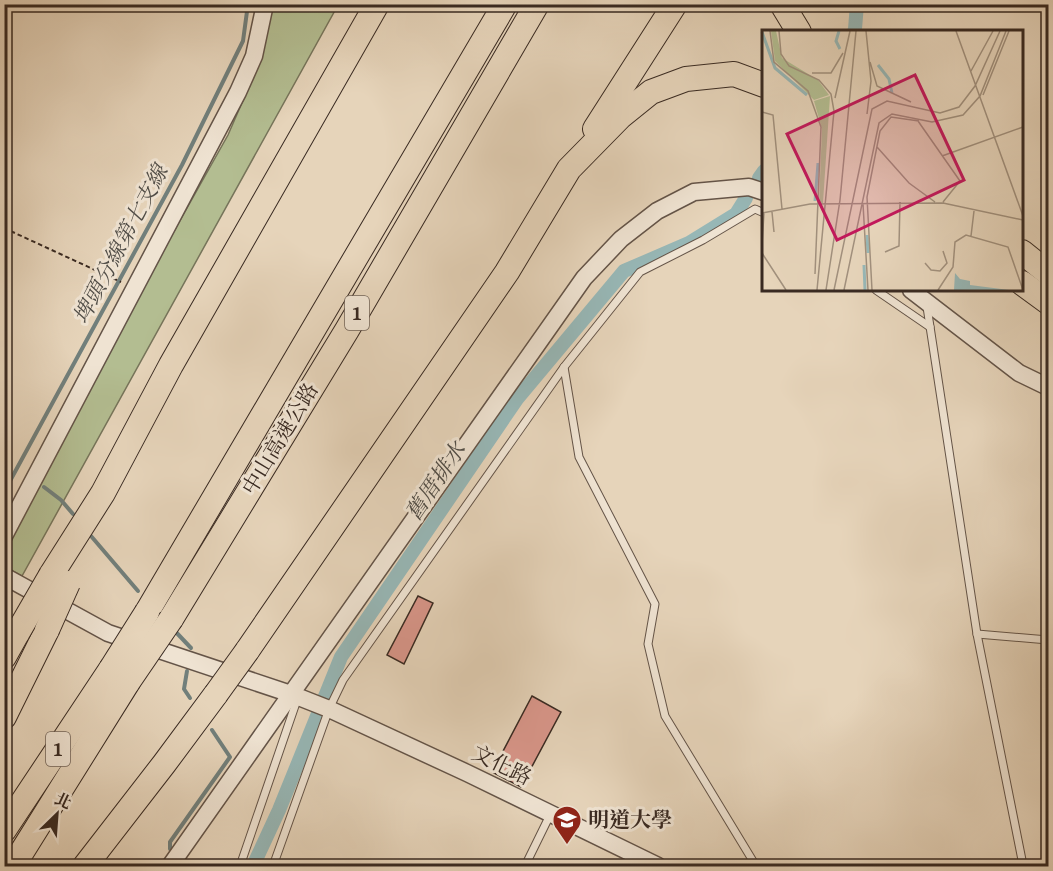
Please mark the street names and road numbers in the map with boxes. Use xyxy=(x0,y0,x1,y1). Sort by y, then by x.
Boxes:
road number: 1 xyxy=(345,296,369,330)
street label: 中山高速公路 xyxy=(234,377,325,501)
road number: 1 xyxy=(46,732,70,766)
street label: 文化路 xyxy=(467,737,537,792)

